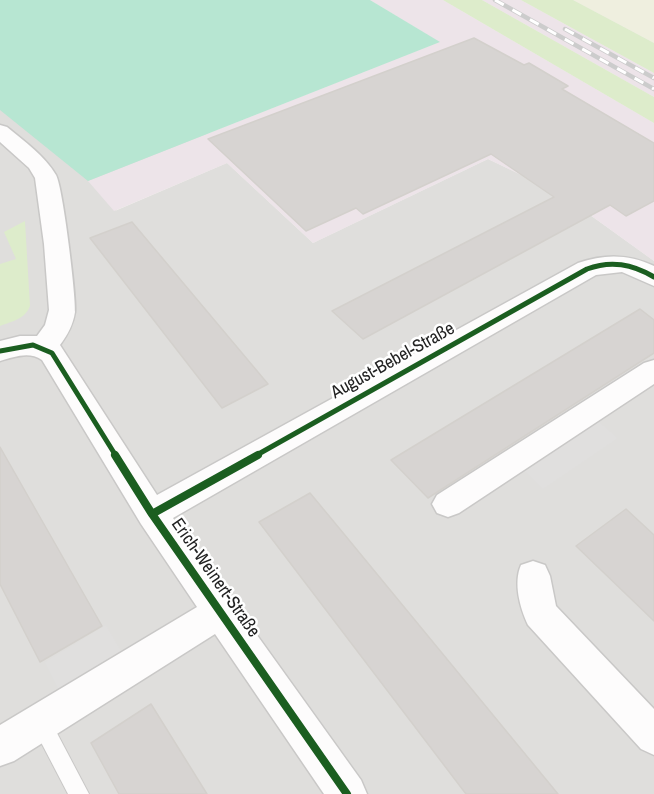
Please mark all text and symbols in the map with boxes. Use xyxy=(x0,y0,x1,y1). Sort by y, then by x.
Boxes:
street label: August-Bebel-Straße xyxy=(327,318,459,404)
street label: Erich-Weinert-Straße xyxy=(166,514,264,642)

